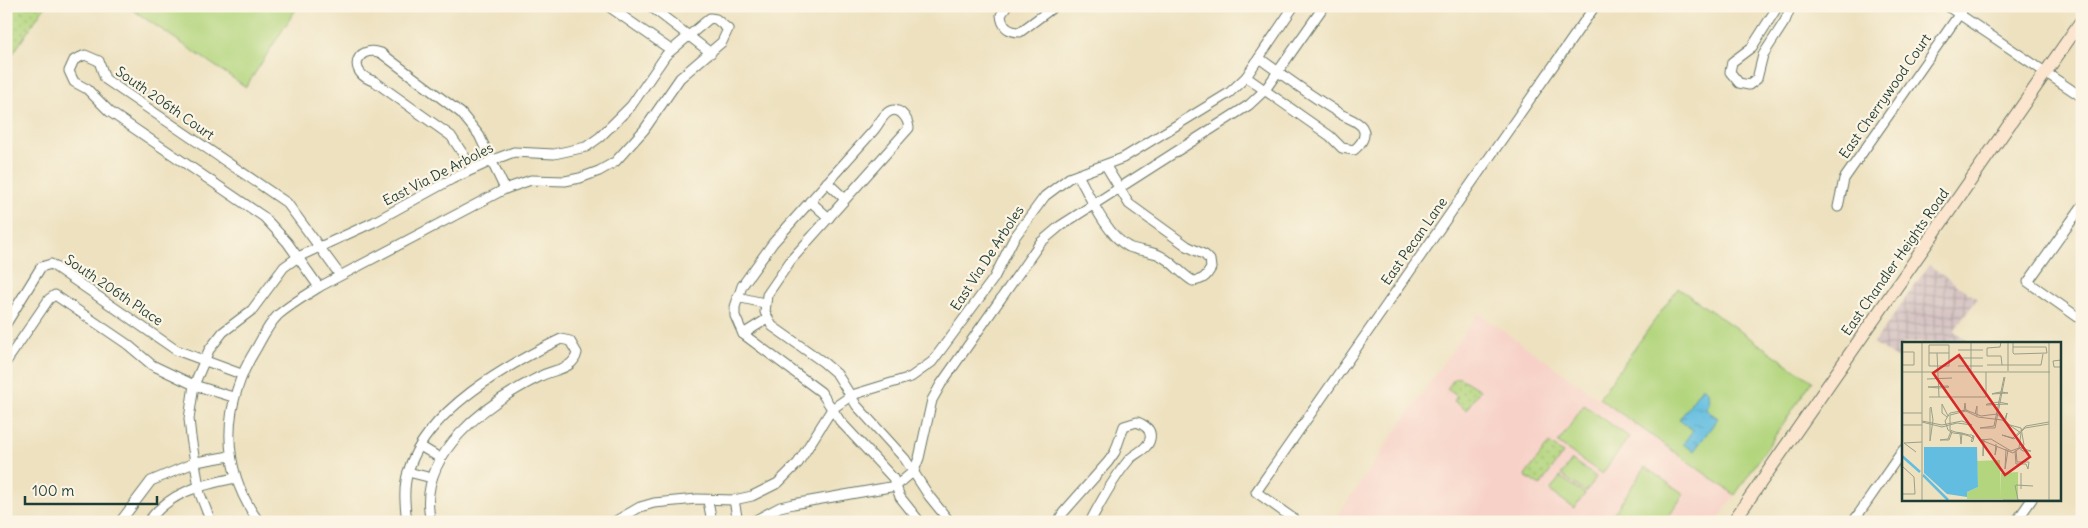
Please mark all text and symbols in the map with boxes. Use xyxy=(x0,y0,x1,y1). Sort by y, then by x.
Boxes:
street label: East Cherrywood Court xyxy=(1835,30,1935,162)
street label: South 206th Court xyxy=(112,62,218,144)
street label: East Via De Arboles xyxy=(380,138,496,210)
street label: East Chandler Heights Road xyxy=(1837,185,1953,339)
street label: East Pecan Lane xyxy=(1377,193,1451,289)
street label: East Via De Arboles xyxy=(946,202,1028,314)
street label: South 206th Place xyxy=(61,250,167,330)
inset map xyxy=(1902,342,2060,500)
scale bar xyxy=(25,473,158,505)
text: 100 m xyxy=(32,481,74,500)

